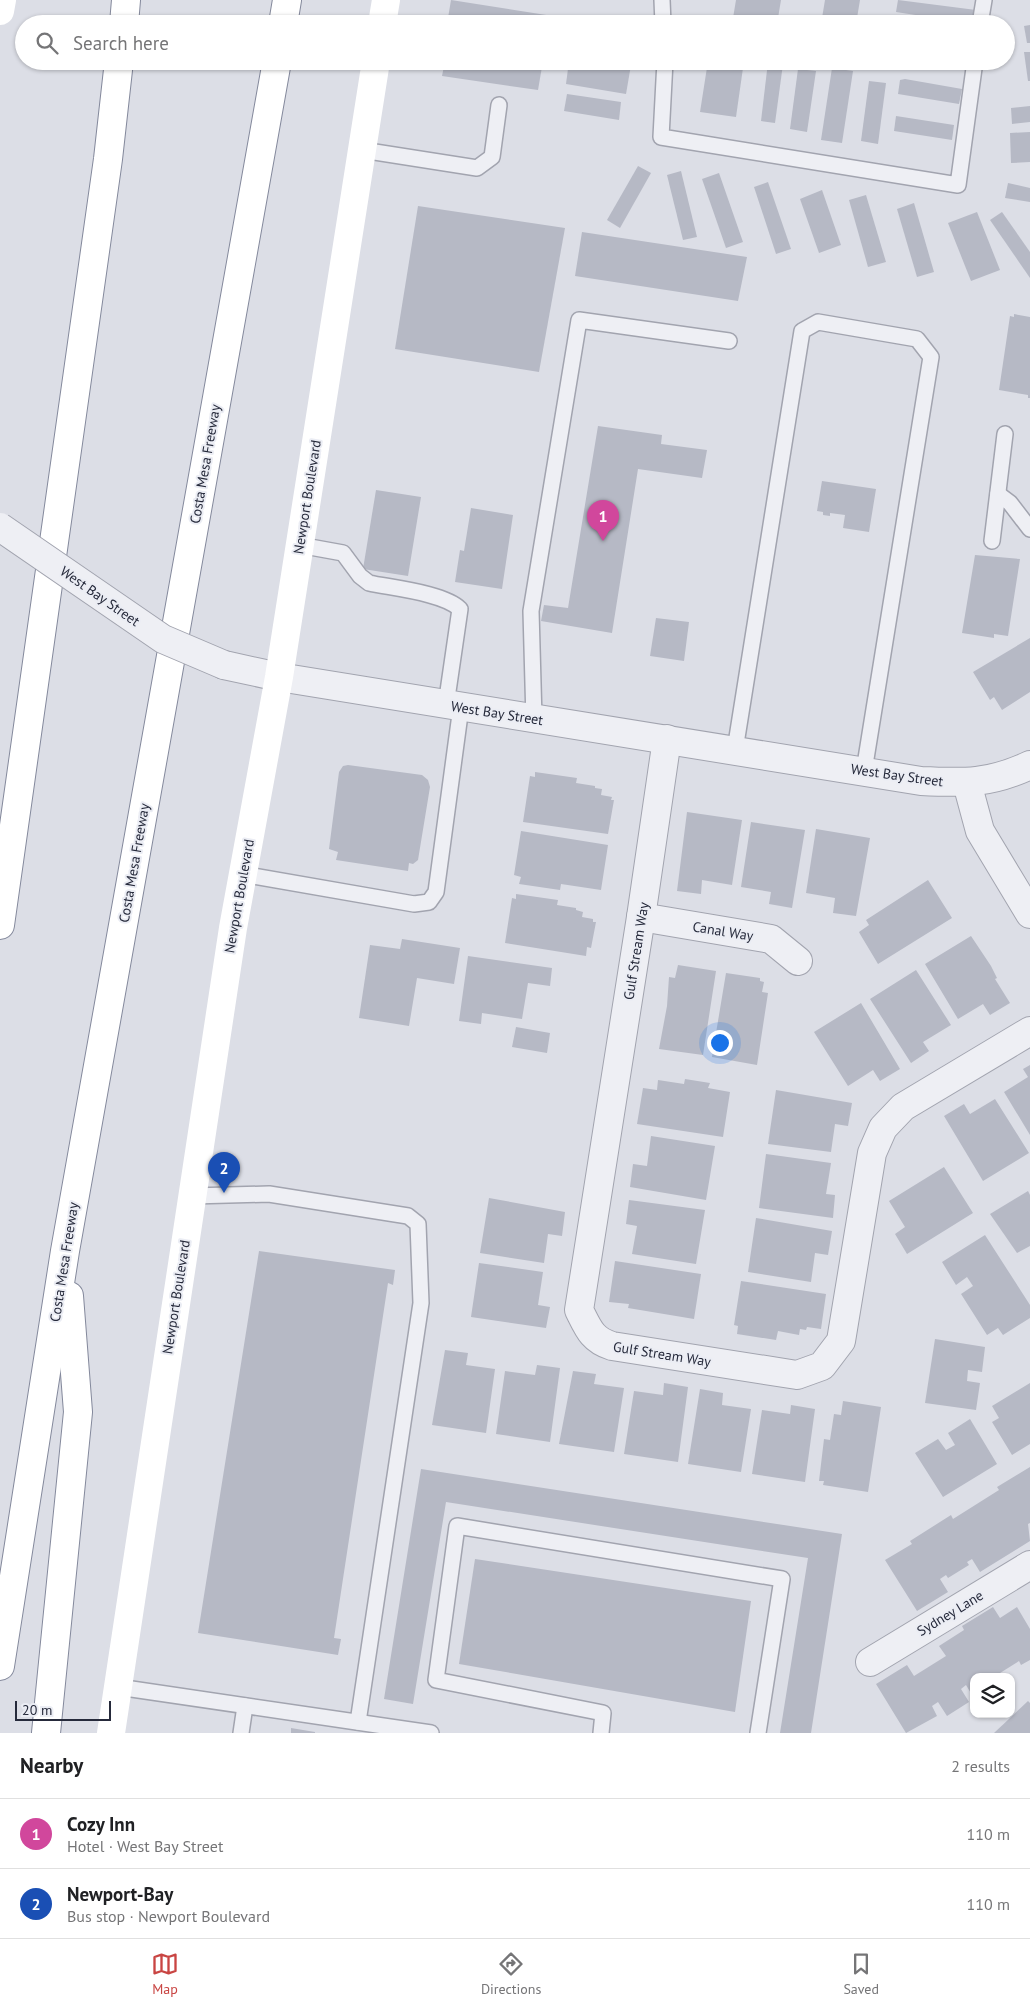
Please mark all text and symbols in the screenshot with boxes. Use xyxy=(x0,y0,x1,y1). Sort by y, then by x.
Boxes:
search box xyxy=(15,15,1015,70)
icon: search xyxy=(33,29,61,57)
text: Search here xyxy=(73,31,169,55)
street label: Costa Mesa Freeway xyxy=(186,403,224,525)
street label: Newport Boulevard xyxy=(289,439,325,555)
pin: 1 xyxy=(587,500,619,541)
street label: West Bay Street xyxy=(57,562,144,630)
street label: West Bay Street xyxy=(450,697,545,729)
street label: West Bay Street xyxy=(850,760,945,790)
street label: Costa Mesa Freeway xyxy=(115,802,153,924)
street label: Newport Boulevard xyxy=(220,838,258,954)
street label: Gulf Stream Way xyxy=(619,900,653,1001)
street label: Canal Way xyxy=(691,917,755,945)
your location xyxy=(707,1030,733,1056)
pin: 2 xyxy=(208,1152,240,1193)
street label: Costa Mesa Freeway xyxy=(46,1200,82,1323)
street label: Newport Boulevard xyxy=(158,1239,194,1355)
street label: Gulf Stream Way xyxy=(612,1337,713,1371)
street label: Sydney Lane xyxy=(913,1586,987,1640)
map controls xyxy=(970,1673,1015,1718)
button: layers xyxy=(970,1673,1015,1718)
scale bar xyxy=(15,1698,111,1721)
text: 20 m xyxy=(22,1701,52,1719)
text: Nearby xyxy=(20,1752,83,1779)
text: 2 results xyxy=(951,1756,1010,1776)
text: Cozy Inn xyxy=(67,1812,135,1836)
text: 1 xyxy=(31,1824,41,1844)
text: 110 m xyxy=(967,1824,1010,1844)
text: Hotel · West Bay Street xyxy=(67,1836,223,1856)
text: Newport-Bay xyxy=(67,1882,173,1906)
text: 2 xyxy=(31,1894,41,1914)
text: 110 m xyxy=(967,1894,1010,1914)
text: Bus stop · Newport Boulevard xyxy=(67,1906,270,1926)
tab: Map xyxy=(151,1950,179,1998)
tab: Directions xyxy=(481,1950,541,1998)
tab: Saved xyxy=(843,1950,879,1998)

